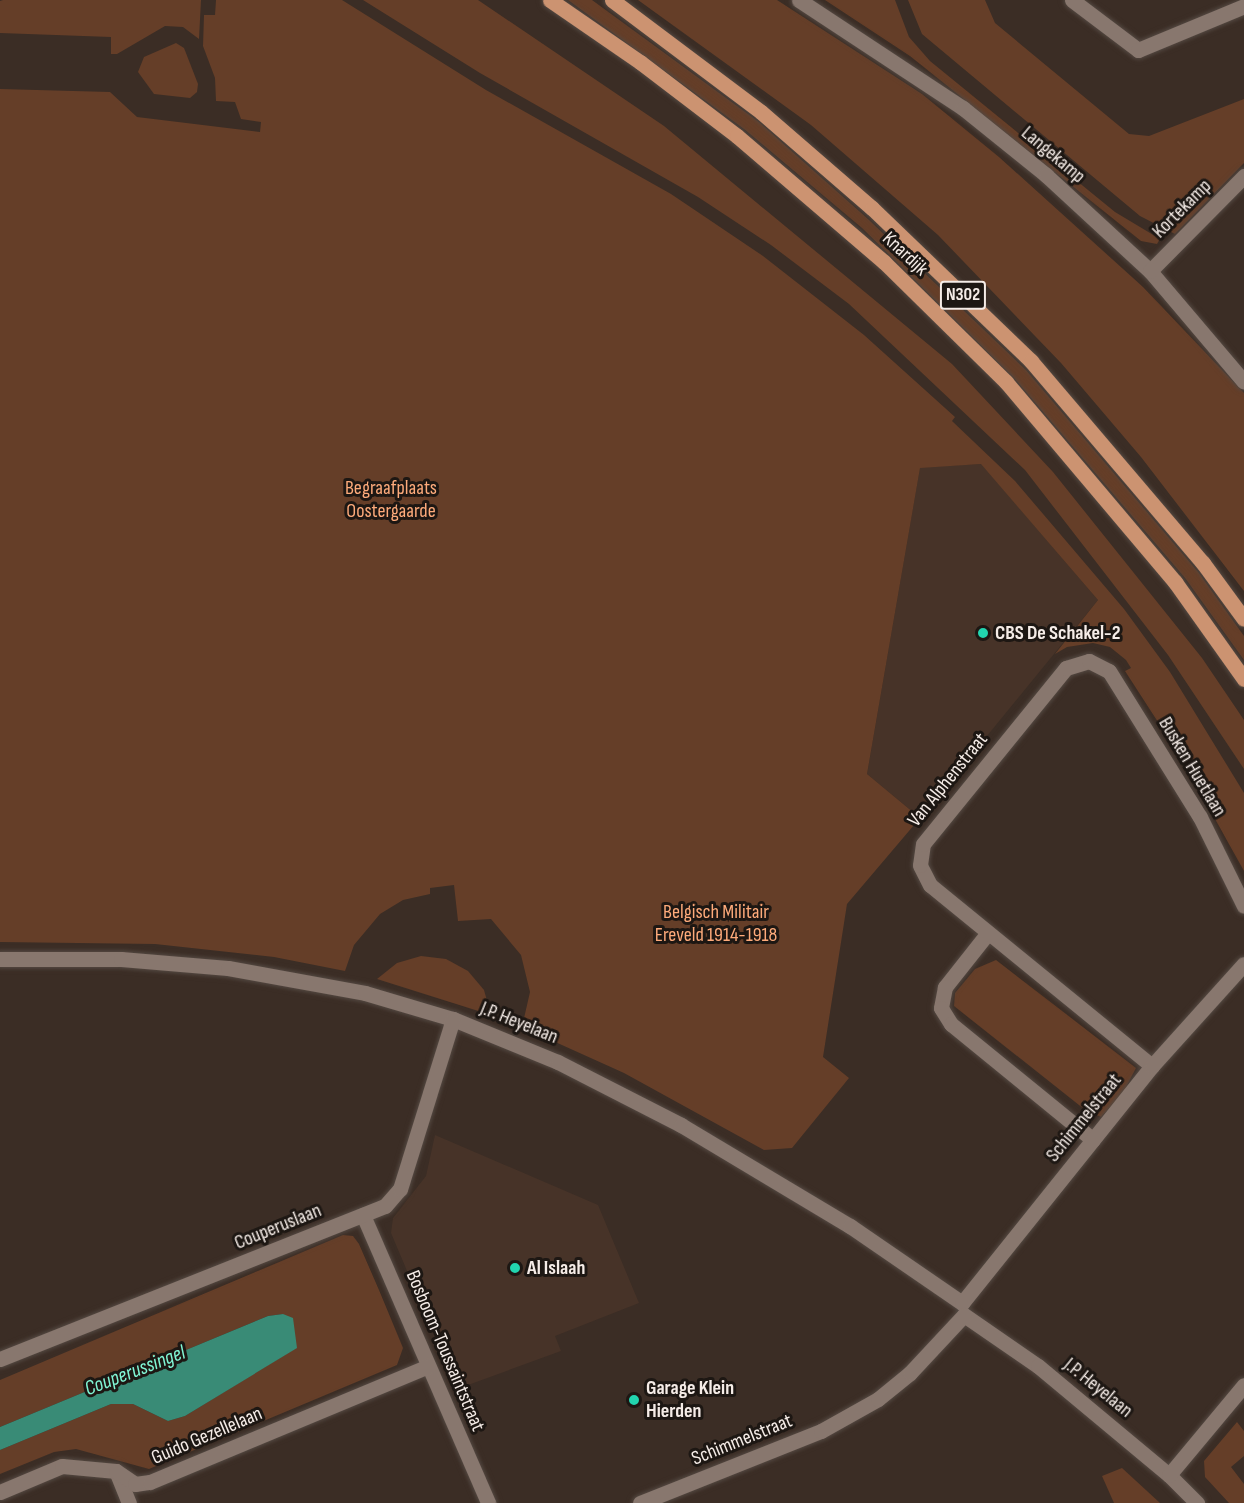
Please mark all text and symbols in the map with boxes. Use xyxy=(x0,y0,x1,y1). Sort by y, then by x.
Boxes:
street label: Langekamp xyxy=(1016,121,1090,189)
street label: Kortekamp xyxy=(1148,175,1216,243)
street label: Knardijk xyxy=(877,227,933,281)
road number: N302 xyxy=(939,280,987,310)
park label: Begraafplaats Oostergaarde xyxy=(345,477,437,524)
place label: CBS De Schakel-2 xyxy=(995,621,1121,645)
marker: CBS De Schakel-2 xyxy=(976,626,990,640)
street label: Busken Huetlaan xyxy=(1153,713,1231,821)
street label: Van Alphenstraat xyxy=(903,728,993,832)
park label: Belgisch Militair Ereveld 1914-1918 xyxy=(655,900,777,947)
street label: J.P. Heyelaan xyxy=(477,997,561,1049)
street label: Schimmelstraat xyxy=(1041,1069,1127,1167)
street label: Couperuslaan xyxy=(231,1199,325,1255)
place label: Al Islaah xyxy=(527,1256,585,1280)
marker: Al Islaah xyxy=(508,1261,522,1275)
street label: Bosboom-Toussaintstraat xyxy=(400,1267,490,1435)
water label: Couperussingel xyxy=(81,1340,189,1402)
street label: J.P. Heyelaan xyxy=(1059,1353,1137,1423)
place label: Garage Klein Hierden xyxy=(646,1376,734,1423)
marker: Garage Klein Hierden xyxy=(627,1393,641,1407)
street label: Guido Gezellelaan xyxy=(148,1402,266,1470)
street label: Schimmelstraat xyxy=(688,1409,796,1471)

